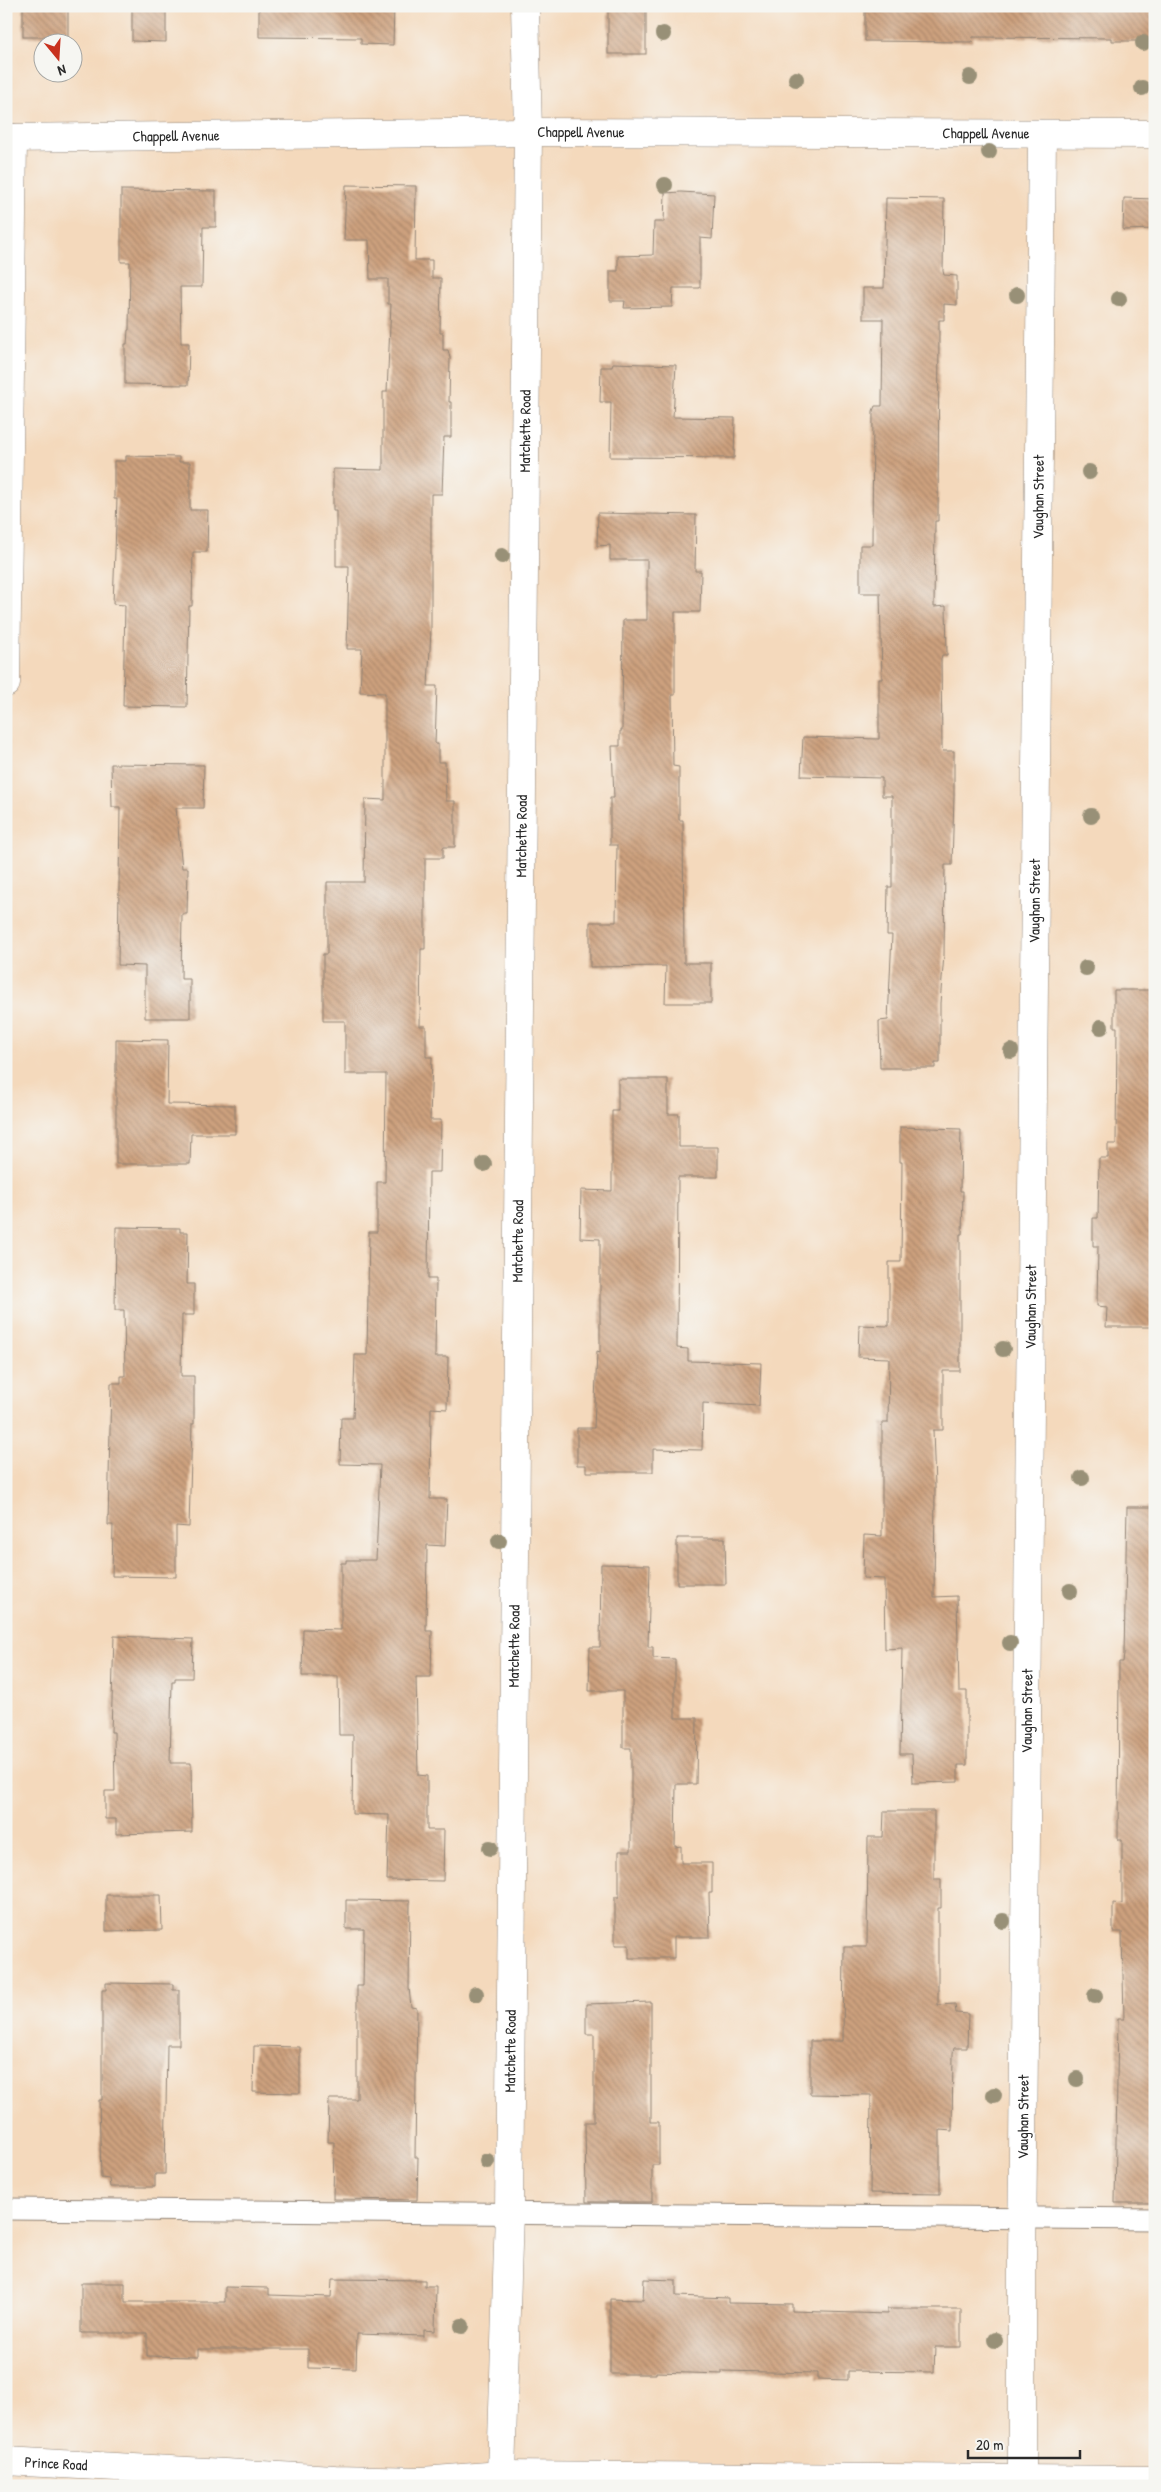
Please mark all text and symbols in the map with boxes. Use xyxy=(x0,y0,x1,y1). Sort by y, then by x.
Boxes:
north arrow xyxy=(32,32,82,82)
text: N xyxy=(55,61,69,81)
street label: Chappell Avenue xyxy=(537,121,625,142)
street label: Chappell Avenue xyxy=(942,122,1030,144)
street label: Chappell Avenue xyxy=(132,125,220,147)
street label: Matchette Road xyxy=(514,390,536,473)
street label: Vaughan Street xyxy=(1027,454,1049,539)
street label: Matchette Road xyxy=(510,795,532,878)
street label: Vaughan Street xyxy=(1023,858,1045,943)
street label: Matchette Road xyxy=(506,1200,528,1283)
street label: Vaughan Street xyxy=(1020,1264,1041,1349)
street label: Matchette Road xyxy=(503,1605,525,1687)
street label: Vaughan Street xyxy=(1016,1668,1038,1753)
street label: Matchette Road xyxy=(499,2010,521,2092)
street label: Vaughan Street xyxy=(1012,2074,1034,2159)
scale bar xyxy=(968,2427,1081,2459)
text: 20 m xyxy=(976,2434,1003,2455)
street label: Prince Road xyxy=(24,2451,88,2475)

